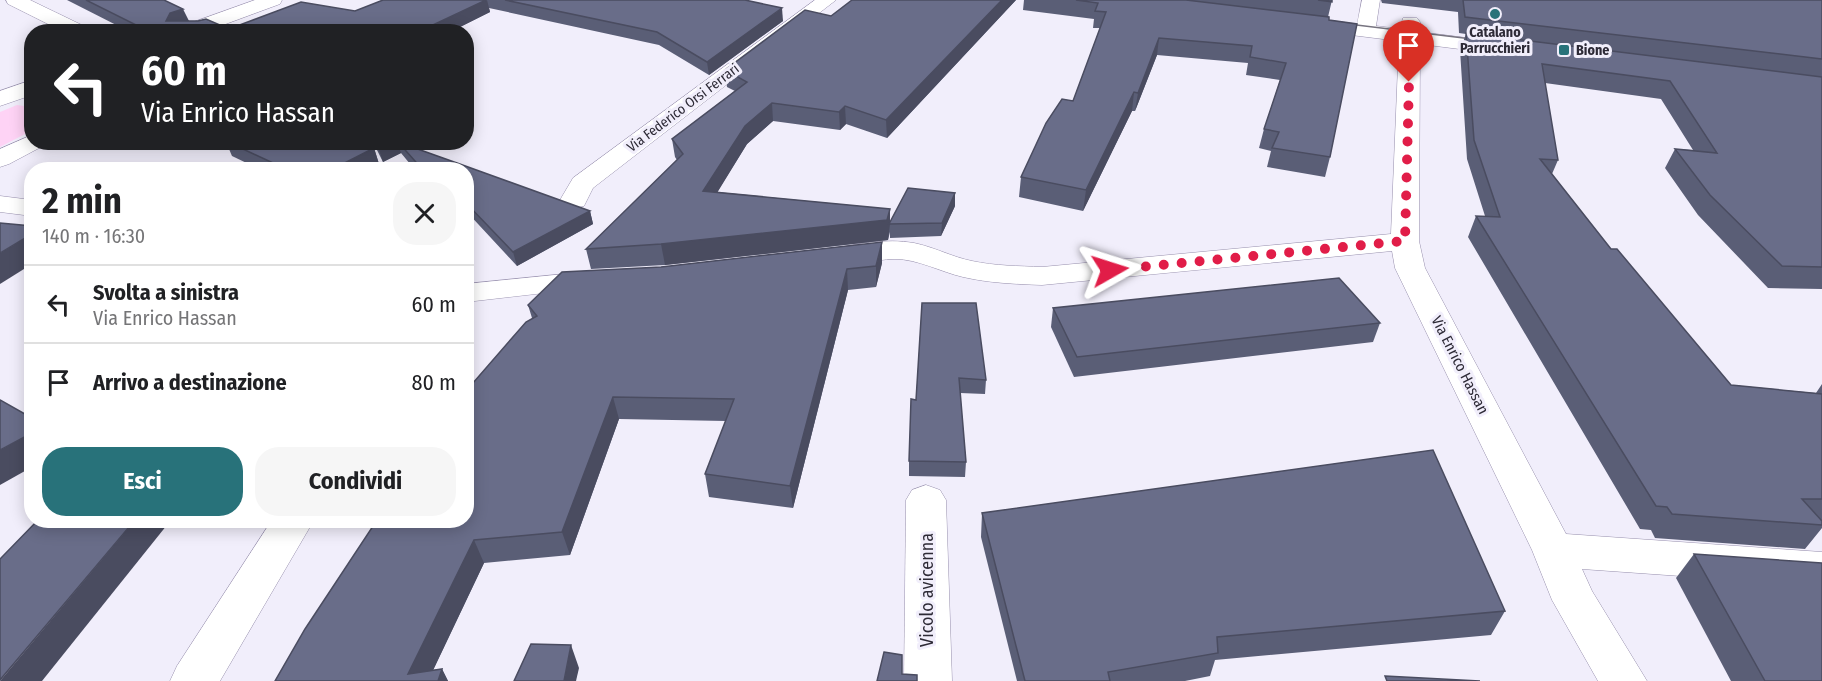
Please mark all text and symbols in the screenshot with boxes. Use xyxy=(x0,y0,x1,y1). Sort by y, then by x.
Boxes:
marker: Catalano Parrucchieri xyxy=(1488,7,1502,21)
pin xyxy=(1383,20,1434,82)
place label: Catalano Parrucchieri xyxy=(1460,24,1530,57)
icon: arrive xyxy=(1392,29,1425,62)
place label: Bione xyxy=(1576,42,1609,59)
marker: Bione xyxy=(1557,43,1571,57)
text: 60 m xyxy=(141,46,227,96)
icon: left xyxy=(42,48,120,126)
street label: Via Federico Orsi Ferrari xyxy=(624,60,742,156)
text: Via Enrico Hassan xyxy=(141,97,335,129)
text: 2 min xyxy=(42,179,122,223)
button: close xyxy=(393,182,456,245)
text: 140 m · 16:30 xyxy=(42,224,145,248)
position arrow xyxy=(1078,238,1142,302)
text: Svolta a sinistra xyxy=(93,279,239,306)
icon: left xyxy=(42,288,75,321)
text: 60 m xyxy=(412,291,456,318)
text: Via Enrico Hassan xyxy=(93,306,237,330)
street label: Via Enrico Hassan xyxy=(1428,313,1492,417)
icon: arrive xyxy=(42,366,75,399)
text: Arrivo a destinazione xyxy=(93,369,287,396)
text: 80 m xyxy=(411,369,456,396)
button: Esci xyxy=(42,447,243,516)
button: Condividi xyxy=(255,447,456,516)
street label: Vicolo avicenna xyxy=(916,533,938,647)

